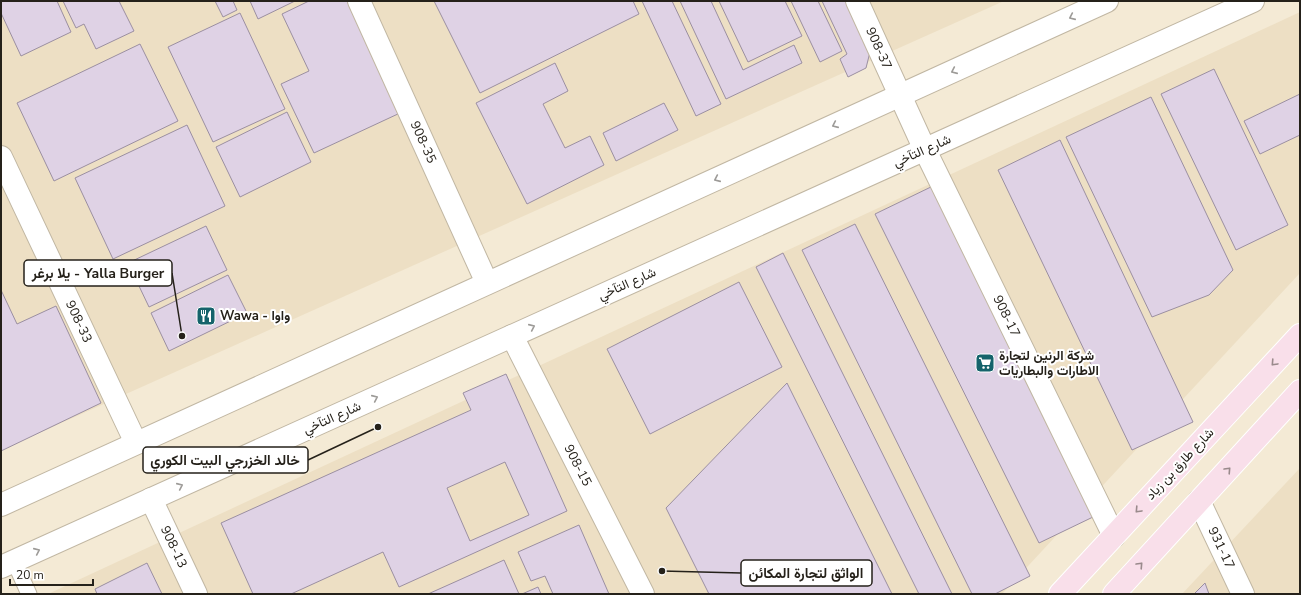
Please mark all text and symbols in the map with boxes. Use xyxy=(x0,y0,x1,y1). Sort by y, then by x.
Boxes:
one-way arrow xyxy=(1069,12,1076,20)
street label: 908-37 xyxy=(861,24,896,72)
one-way arrow xyxy=(950,66,958,74)
street label: 908-35 xyxy=(406,118,441,166)
one-way arrow xyxy=(832,120,840,128)
street label: شارع التآخي xyxy=(890,130,954,173)
one-way arrow xyxy=(714,174,721,182)
callout: يلا برغر - Yalla Burger xyxy=(24,260,172,286)
street label: شارع التآخي xyxy=(595,263,659,306)
text: يلا برغر - Yalla Burger xyxy=(31,264,165,283)
street label: 908-17 xyxy=(989,292,1024,340)
street label: 908-33 xyxy=(61,298,96,346)
restaurant icon: Wawa - واوا xyxy=(195,305,217,327)
place label: Wawa - واوا xyxy=(220,307,290,325)
one-way arrow xyxy=(528,324,536,332)
place label: شركة الرنين لتجارة الاطارات والبطاريات xyxy=(999,347,1099,380)
supermarket icon: شركة الرنين لتجارة الاطارات والبطاريات xyxy=(974,352,996,374)
one-way arrow xyxy=(1271,359,1278,366)
one-way arrow xyxy=(371,395,379,403)
street label: شارع التآخي xyxy=(300,397,364,440)
street label: شارع طارق بن زياد xyxy=(1142,424,1218,504)
street label: 908-15 xyxy=(560,441,596,489)
callout: خالد الخزرجي البيت الكوري xyxy=(143,447,308,473)
text: خالد الخزرجي البيت الكوري xyxy=(150,451,300,472)
one-way arrow xyxy=(1223,467,1230,474)
one-way arrow xyxy=(176,483,184,491)
one-way arrow xyxy=(1135,505,1142,513)
street label: 908-13 xyxy=(156,523,191,571)
street label: 931-17 xyxy=(1204,524,1239,572)
one-way arrow xyxy=(32,548,40,556)
callout: الواثق لتجارة المكائن xyxy=(741,560,872,586)
scale bar xyxy=(10,561,93,587)
one-way arrow xyxy=(1135,562,1143,570)
text: الواثق لتجارة المكائن xyxy=(749,564,863,583)
text: 20 m xyxy=(16,567,44,583)

